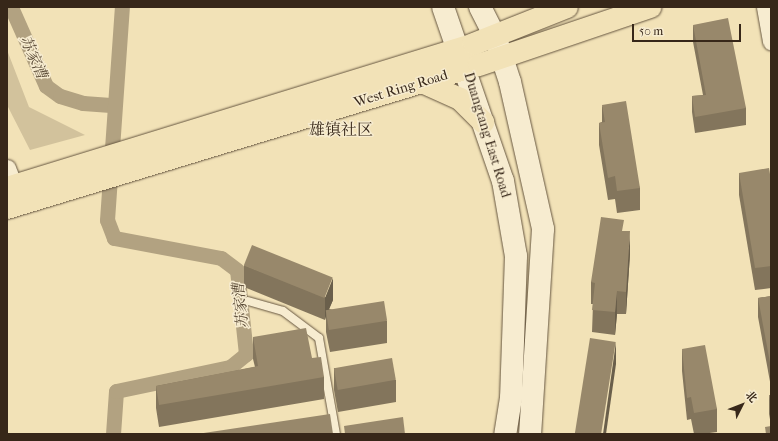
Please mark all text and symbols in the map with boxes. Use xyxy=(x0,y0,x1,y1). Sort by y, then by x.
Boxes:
scale bar xyxy=(634,16,743,42)
text: 50 m xyxy=(639,24,663,38)
water label: 苏家漕 xyxy=(16,33,50,81)
street label: West Ring Road xyxy=(352,67,450,111)
street label: Duangtang East Road xyxy=(460,70,514,200)
district label: 雄镇社区 xyxy=(309,120,373,140)
water label: 苏家漕 xyxy=(230,283,252,329)
north arrow xyxy=(722,385,762,425)
text: 北 xyxy=(743,388,760,405)

